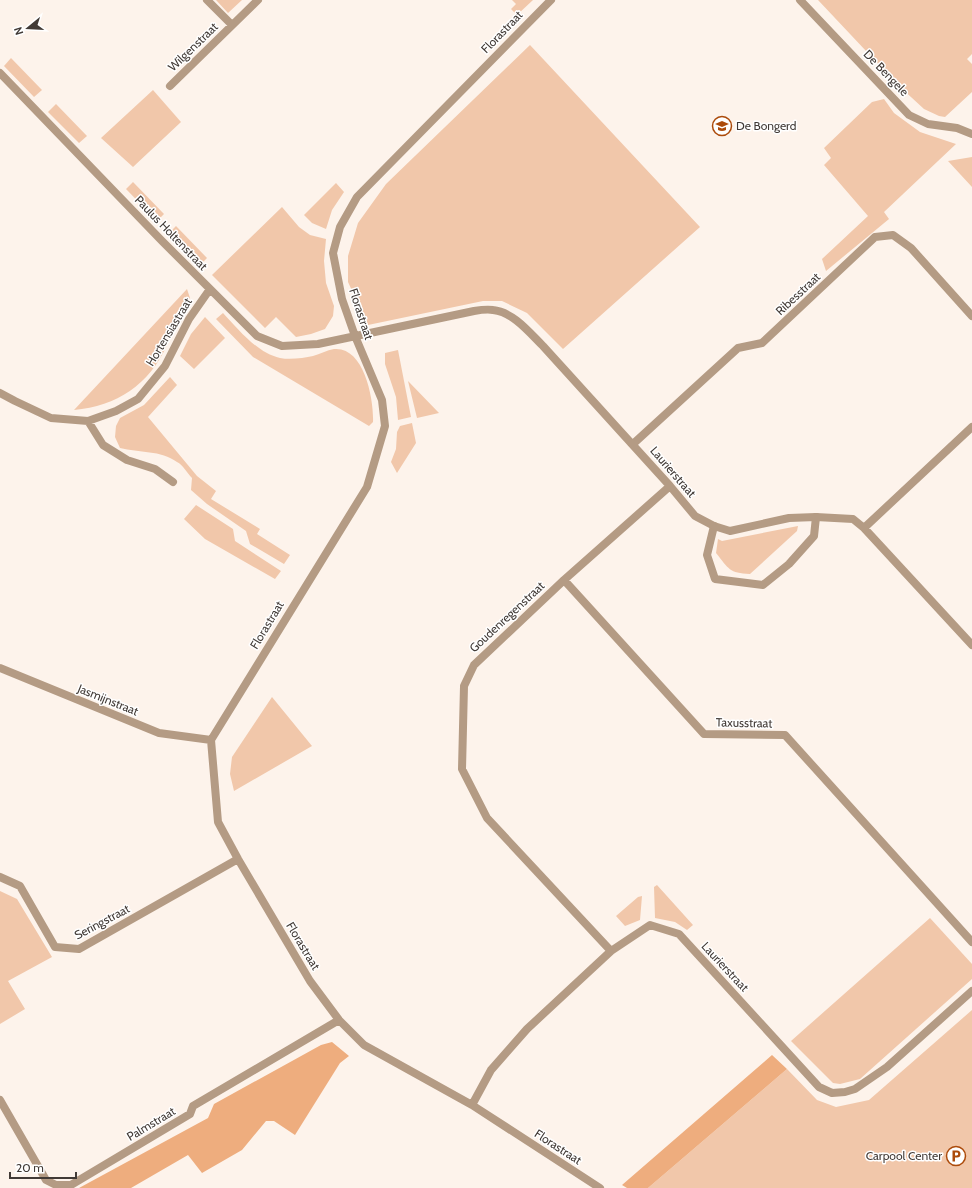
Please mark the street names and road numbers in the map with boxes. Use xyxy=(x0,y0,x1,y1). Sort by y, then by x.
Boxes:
street label: Florastraat xyxy=(478,7,526,56)
street label: Wilgenstraat xyxy=(165,19,221,74)
street label: De Bengele xyxy=(861,46,912,99)
street label: Paulus Holtenstraat xyxy=(132,192,211,273)
street label: Ribesstraat xyxy=(772,269,823,318)
street label: Florastraat xyxy=(346,286,377,341)
street label: Hortensiastraat xyxy=(142,295,195,369)
street label: Laurierstraat xyxy=(647,443,700,500)
street label: Goudenregenstraat xyxy=(466,578,547,655)
street label: Florastraat xyxy=(246,598,287,651)
street label: Jasmijnstraat xyxy=(75,680,141,719)
street label: Taxusstraat xyxy=(716,715,772,730)
street label: Seringstraat xyxy=(72,901,132,942)
street label: Florastraat xyxy=(283,919,324,972)
street label: Laurierstraat xyxy=(699,939,752,995)
street label: Palmstraat xyxy=(124,1103,178,1144)
street label: Florastraat xyxy=(532,1126,585,1167)

